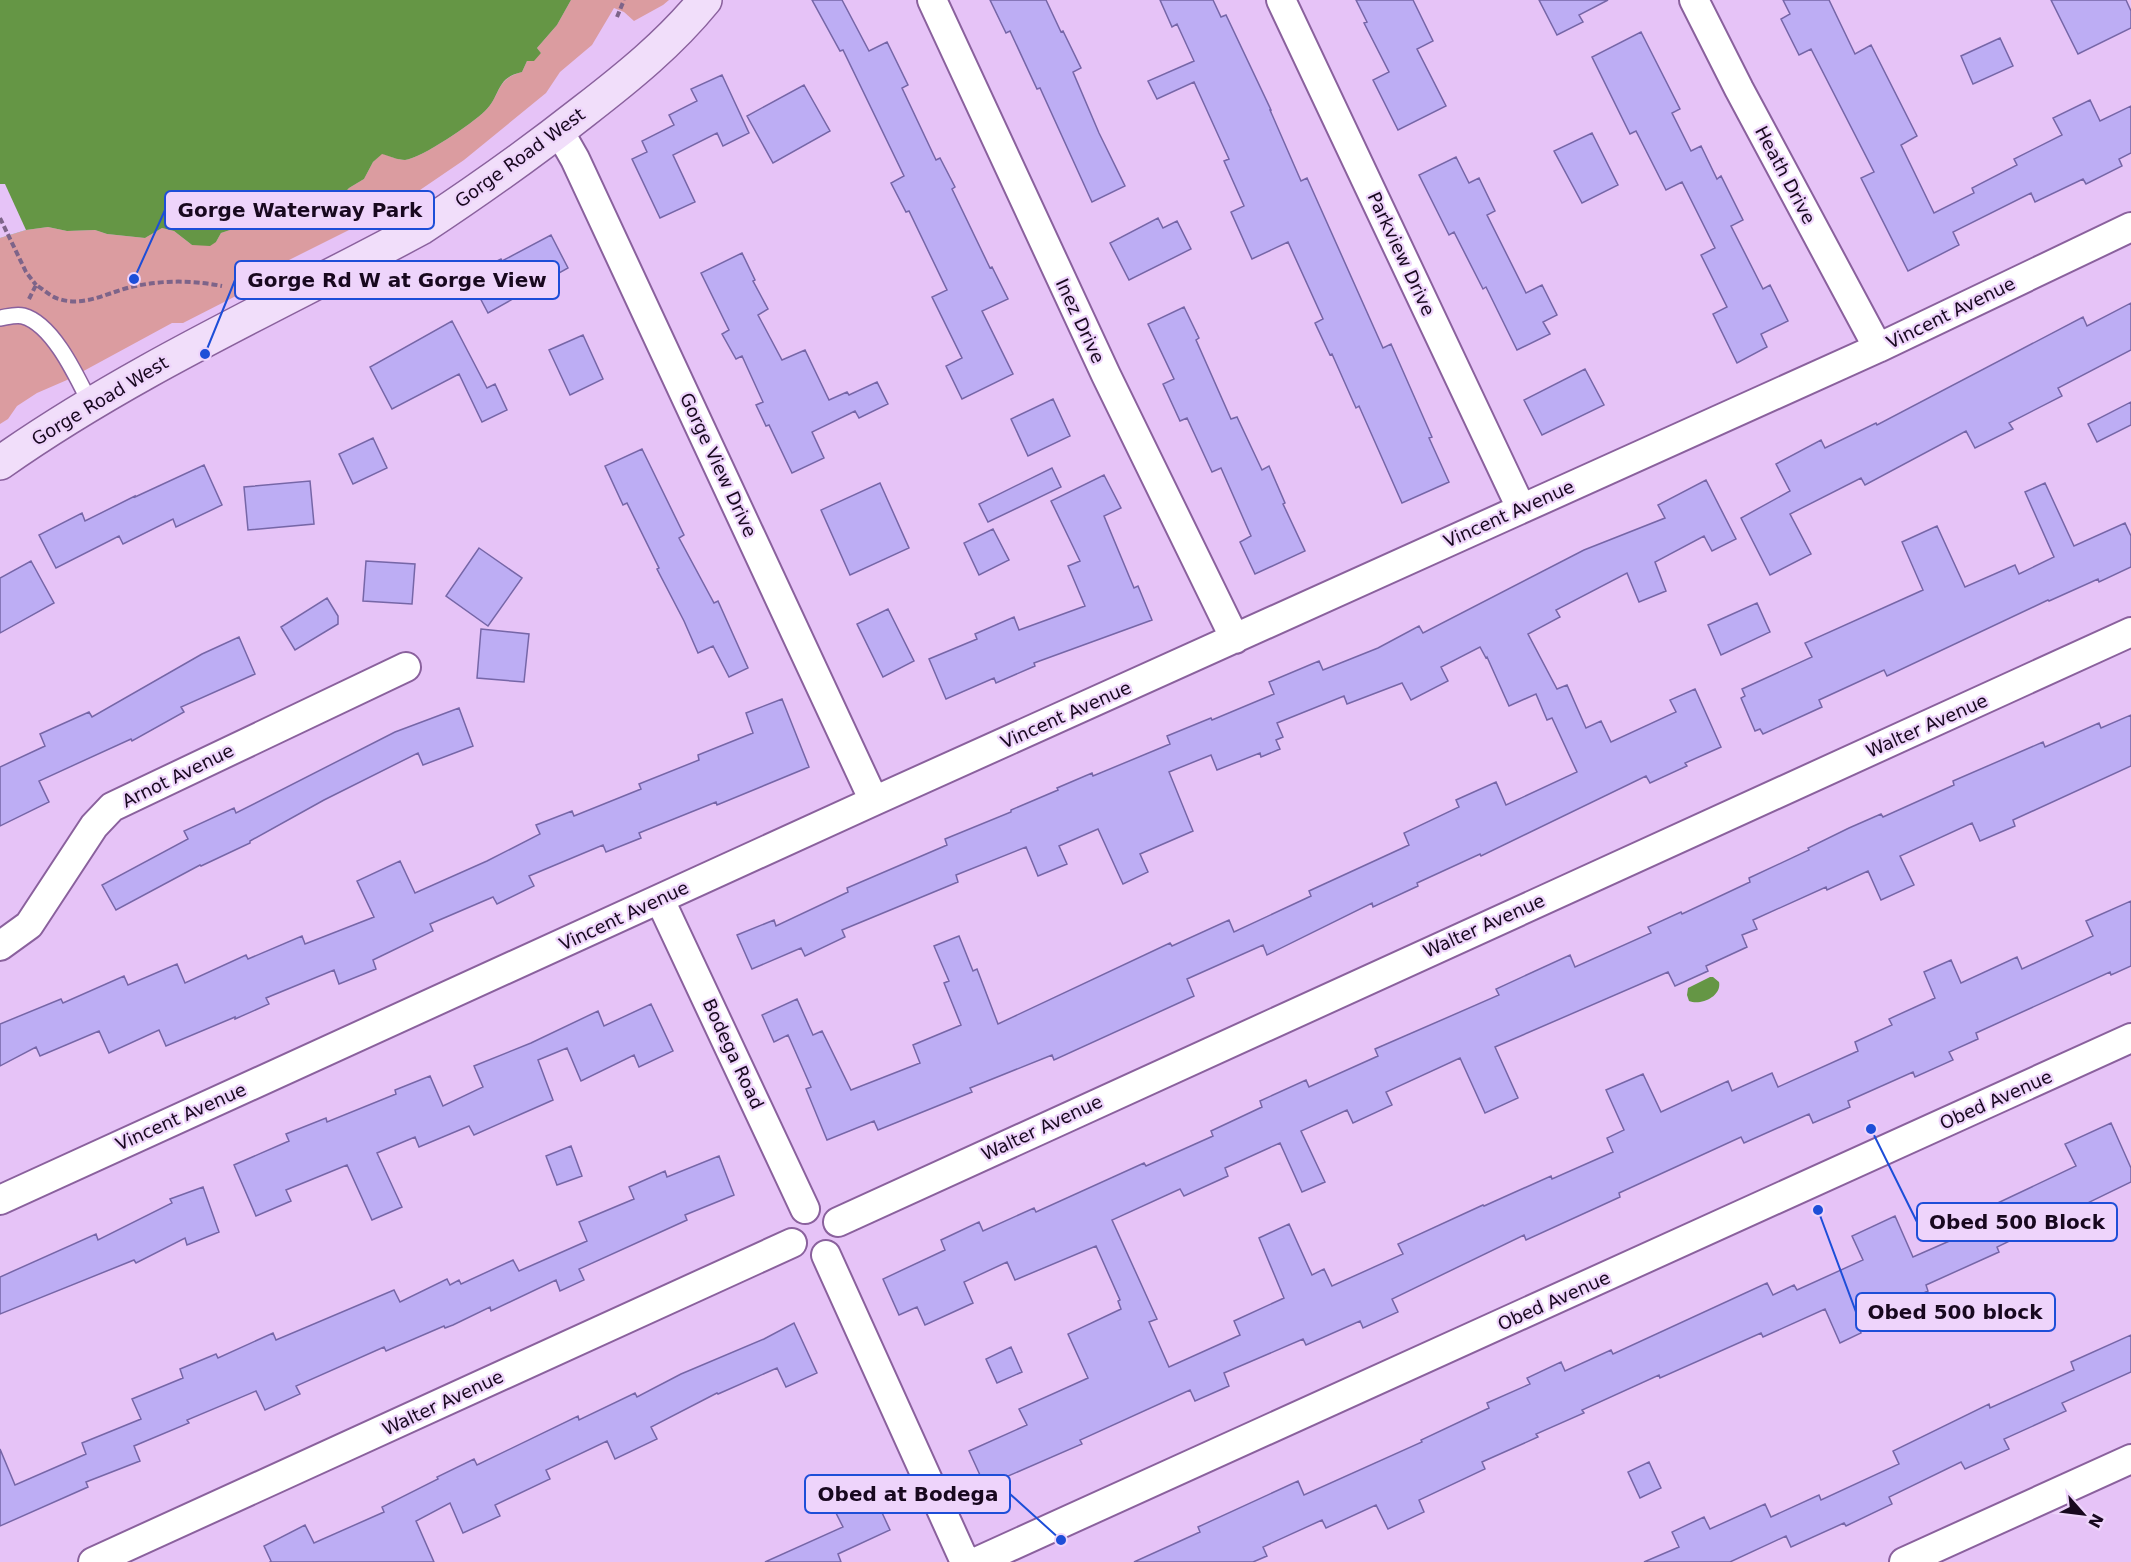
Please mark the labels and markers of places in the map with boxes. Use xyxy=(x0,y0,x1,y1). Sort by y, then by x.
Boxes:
callout: Gorge Waterway Park xyxy=(165,191,434,229)
callout: Gorge Rd W at Gorge View xyxy=(235,261,559,299)
callout: Obed 500 Block xyxy=(1917,1203,2117,1241)
callout: Obed 500 block xyxy=(1856,1293,2055,1331)
callout: Obed at Bodega xyxy=(805,1475,1010,1513)

